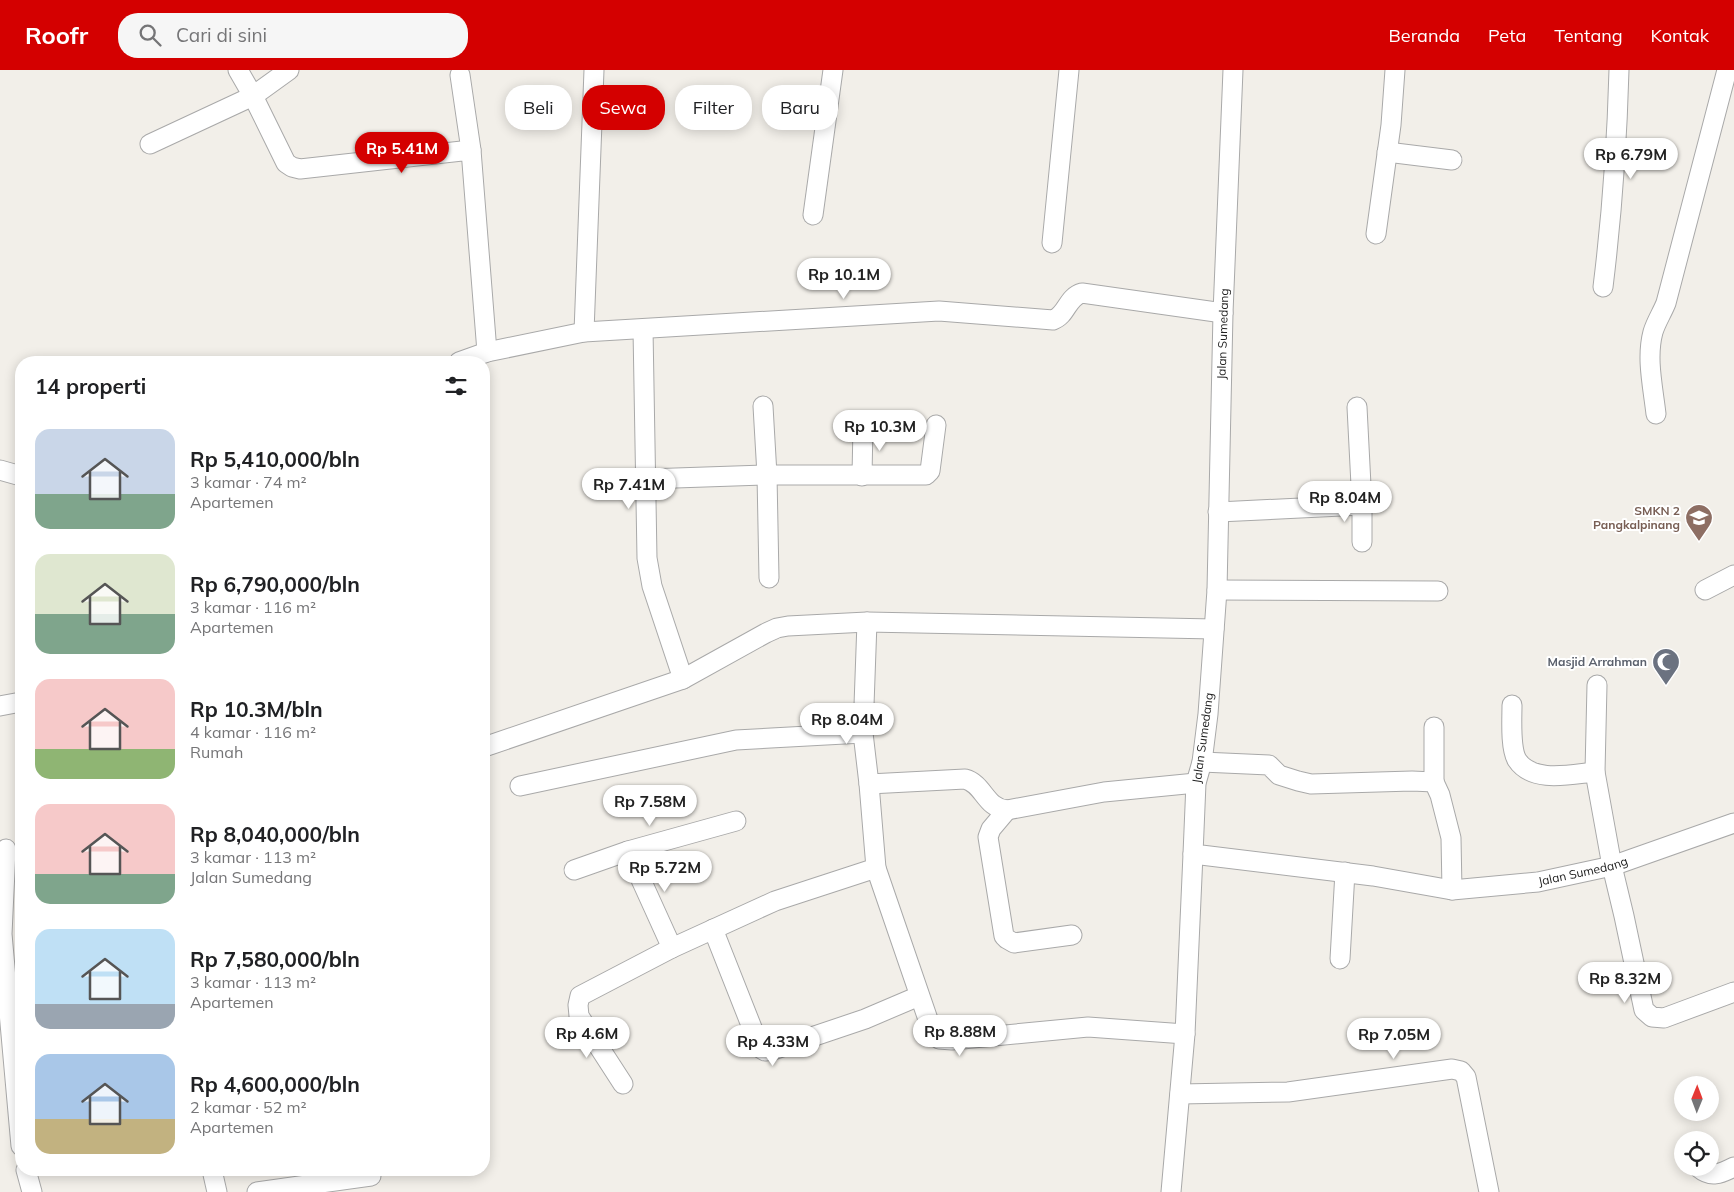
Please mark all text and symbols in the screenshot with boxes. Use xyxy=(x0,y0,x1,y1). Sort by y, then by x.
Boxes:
search box xyxy=(118,13,468,58)
text: Roofr xyxy=(25,20,88,50)
icon: search xyxy=(136,21,164,49)
text: Cari di sini xyxy=(176,23,267,47)
text: Beranda xyxy=(1389,24,1460,47)
text: Peta xyxy=(1488,24,1526,47)
text: Tentang xyxy=(1554,24,1623,47)
text: Kontak xyxy=(1651,24,1709,47)
chip: Beli xyxy=(505,85,572,130)
chip: Sewa xyxy=(582,85,665,130)
chip: Filter xyxy=(675,85,752,130)
chip: Baru xyxy=(762,85,838,130)
pin: Rp 5.41M xyxy=(350,132,454,174)
text: Rp 5.41M xyxy=(366,138,438,158)
pin: Rp 6.79M xyxy=(1579,138,1683,180)
text: Rp 6.79M xyxy=(1595,144,1667,164)
pin: Rp 10.1M xyxy=(792,258,896,300)
text: Rp 10.1M xyxy=(808,264,880,284)
street label: Jalan Sumedang xyxy=(1213,288,1232,380)
icon: filters xyxy=(442,372,470,400)
text: 14 properti xyxy=(35,373,146,399)
pin: Rp 10.3M xyxy=(828,410,932,452)
text: Rp 10.3M xyxy=(844,416,916,436)
text: Rp 5,410,000/bln xyxy=(190,446,360,472)
icon: home xyxy=(75,449,135,509)
pin: Rp 7.41M xyxy=(577,468,681,510)
text: 3 kamar · 74 m² xyxy=(190,472,307,492)
text: Rp 7.41M xyxy=(593,474,665,494)
pin: Rp 8.04M xyxy=(1293,480,1397,523)
text: Rp 8.04M xyxy=(1309,487,1381,507)
text: Apartemen xyxy=(190,492,274,512)
place label: SMKN 2 Pangkalpinang xyxy=(1593,503,1680,532)
school or university icon: SMKN 2 Pangkalpinang xyxy=(1684,503,1714,542)
text: Rp 6,790,000/bln xyxy=(190,571,360,597)
icon: home xyxy=(75,574,135,634)
text: 3 kamar · 116 m² xyxy=(190,597,316,617)
text: Apartemen xyxy=(190,617,274,637)
mosque icon: Masjid Arrahman xyxy=(1651,647,1681,686)
place label: Masjid Arrahman xyxy=(1548,654,1647,669)
street label: Jalan Sumedang xyxy=(1189,692,1216,784)
text: Rp 10.3M/bln xyxy=(190,696,323,722)
icon: home xyxy=(75,699,135,759)
pin: Rp 8.04M xyxy=(795,702,899,745)
text: Rp 8.04M xyxy=(811,709,883,729)
text: 4 kamar · 116 m² xyxy=(190,722,316,742)
text: Rumah xyxy=(190,742,243,762)
pin: Rp 7.58M xyxy=(598,784,702,827)
text: Rp 7.58M xyxy=(614,791,686,811)
text: Rp 8,040,000/bln xyxy=(190,821,360,847)
icon: home xyxy=(75,824,135,884)
text: 3 kamar · 113 m² xyxy=(190,847,316,867)
pin: Rp 5.72M xyxy=(613,850,717,893)
street label: Jalan Sumedang xyxy=(1537,853,1630,889)
text: Rp 5.72M xyxy=(629,857,701,877)
text: Jalan Sumedang xyxy=(190,867,312,887)
text: Rp 7,580,000/bln xyxy=(190,946,360,972)
icon: home xyxy=(75,949,135,1009)
pin: Rp 8.32M xyxy=(1573,962,1677,1004)
text: Rp 8.32M xyxy=(1589,968,1661,988)
text: 3 kamar · 113 m² xyxy=(190,972,316,992)
text: Apartemen xyxy=(190,992,274,1012)
pin: Rp 8.88M xyxy=(908,1014,1012,1057)
pin: Rp 4.6M xyxy=(541,1016,633,1059)
pin: Rp 7.05M xyxy=(1342,1018,1446,1060)
text: Rp 8.88M xyxy=(924,1021,996,1041)
text: Rp 4.6M xyxy=(556,1023,618,1043)
pin: Rp 4.33M xyxy=(721,1024,825,1067)
text: Rp 7.05M xyxy=(1358,1024,1430,1044)
text: Rp 4.33M xyxy=(737,1031,809,1051)
text: Rp 4,600,000/bln xyxy=(190,1071,360,1097)
icon: home xyxy=(75,1074,135,1134)
north arrow xyxy=(1674,1076,1719,1121)
map controls xyxy=(1674,1076,1719,1176)
text: 2 kamar · 52 m² xyxy=(190,1097,307,1117)
text: Apartemen xyxy=(190,1117,274,1137)
button: locate xyxy=(1674,1131,1719,1176)

